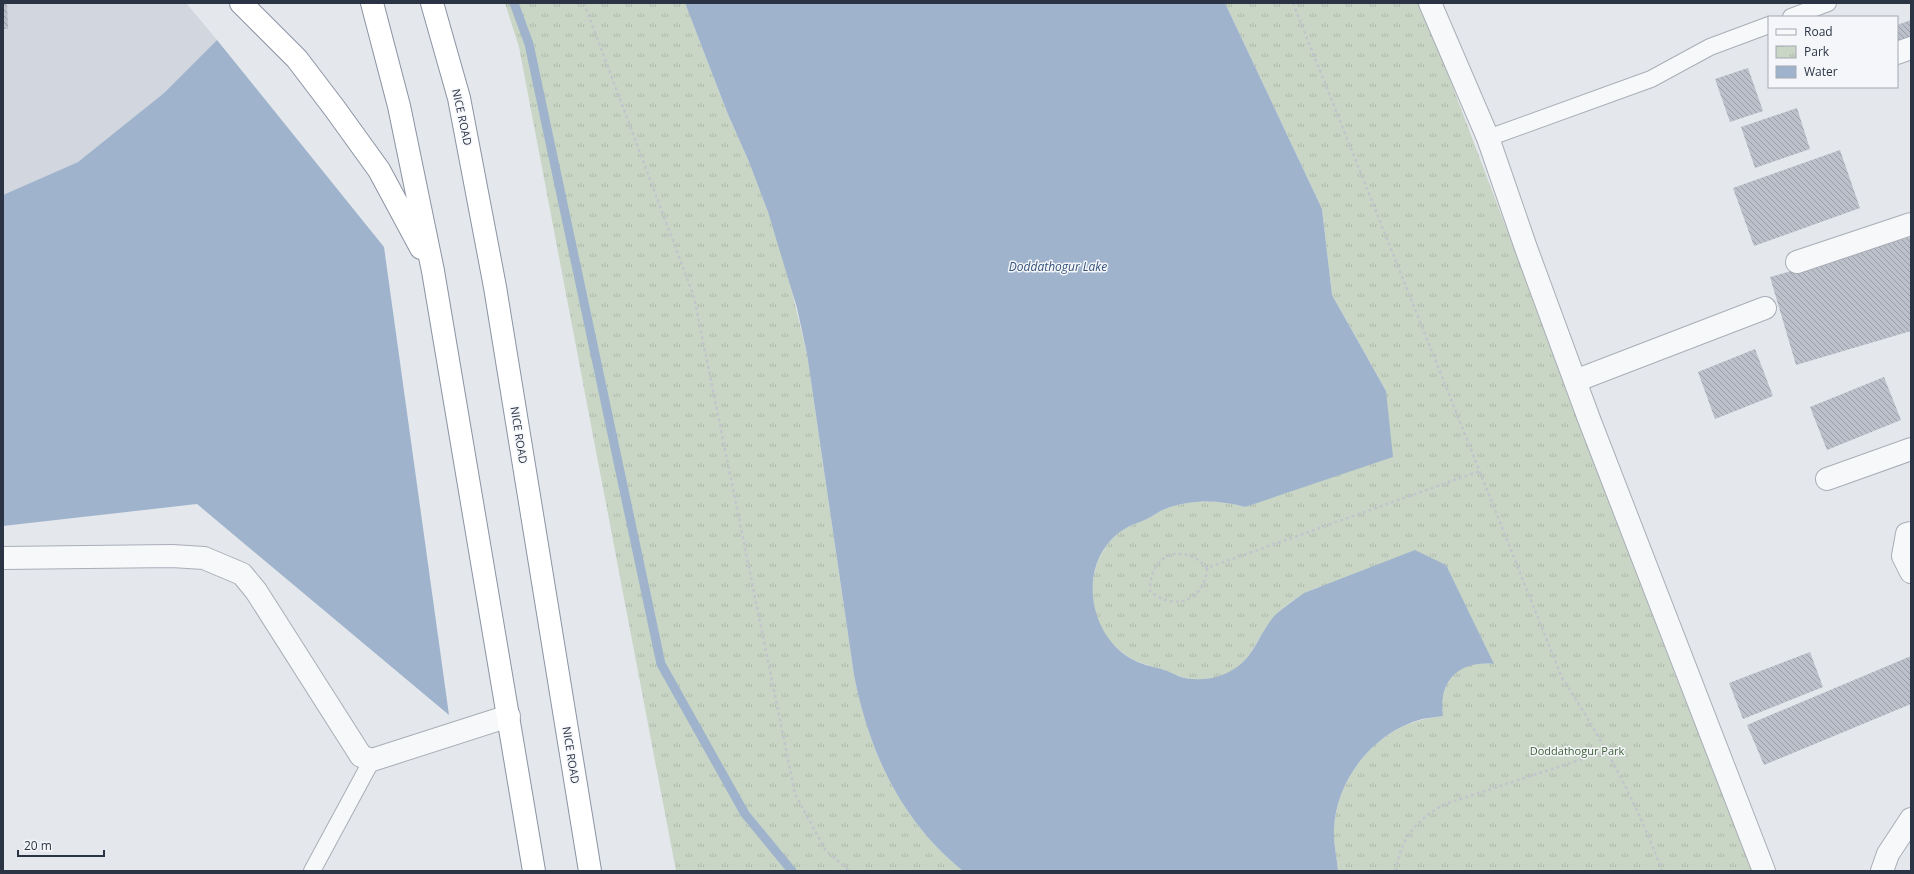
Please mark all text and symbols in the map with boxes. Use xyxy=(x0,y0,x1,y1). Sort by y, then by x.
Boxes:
legend xyxy=(1768,16,1898,88)
text: Road xyxy=(1804,23,1833,40)
text: Park xyxy=(1804,43,1830,60)
text: Water xyxy=(1804,63,1838,80)
street label: NICE ROAD xyxy=(449,87,476,147)
water label: Doddathogur Lake xyxy=(1009,258,1107,275)
street label: NICE ROAD xyxy=(508,405,531,465)
street label: NICE ROAD xyxy=(560,725,583,785)
park label: Doddathogur Park xyxy=(1530,743,1624,758)
scale bar xyxy=(18,832,104,858)
text: 20 m xyxy=(24,837,52,854)

